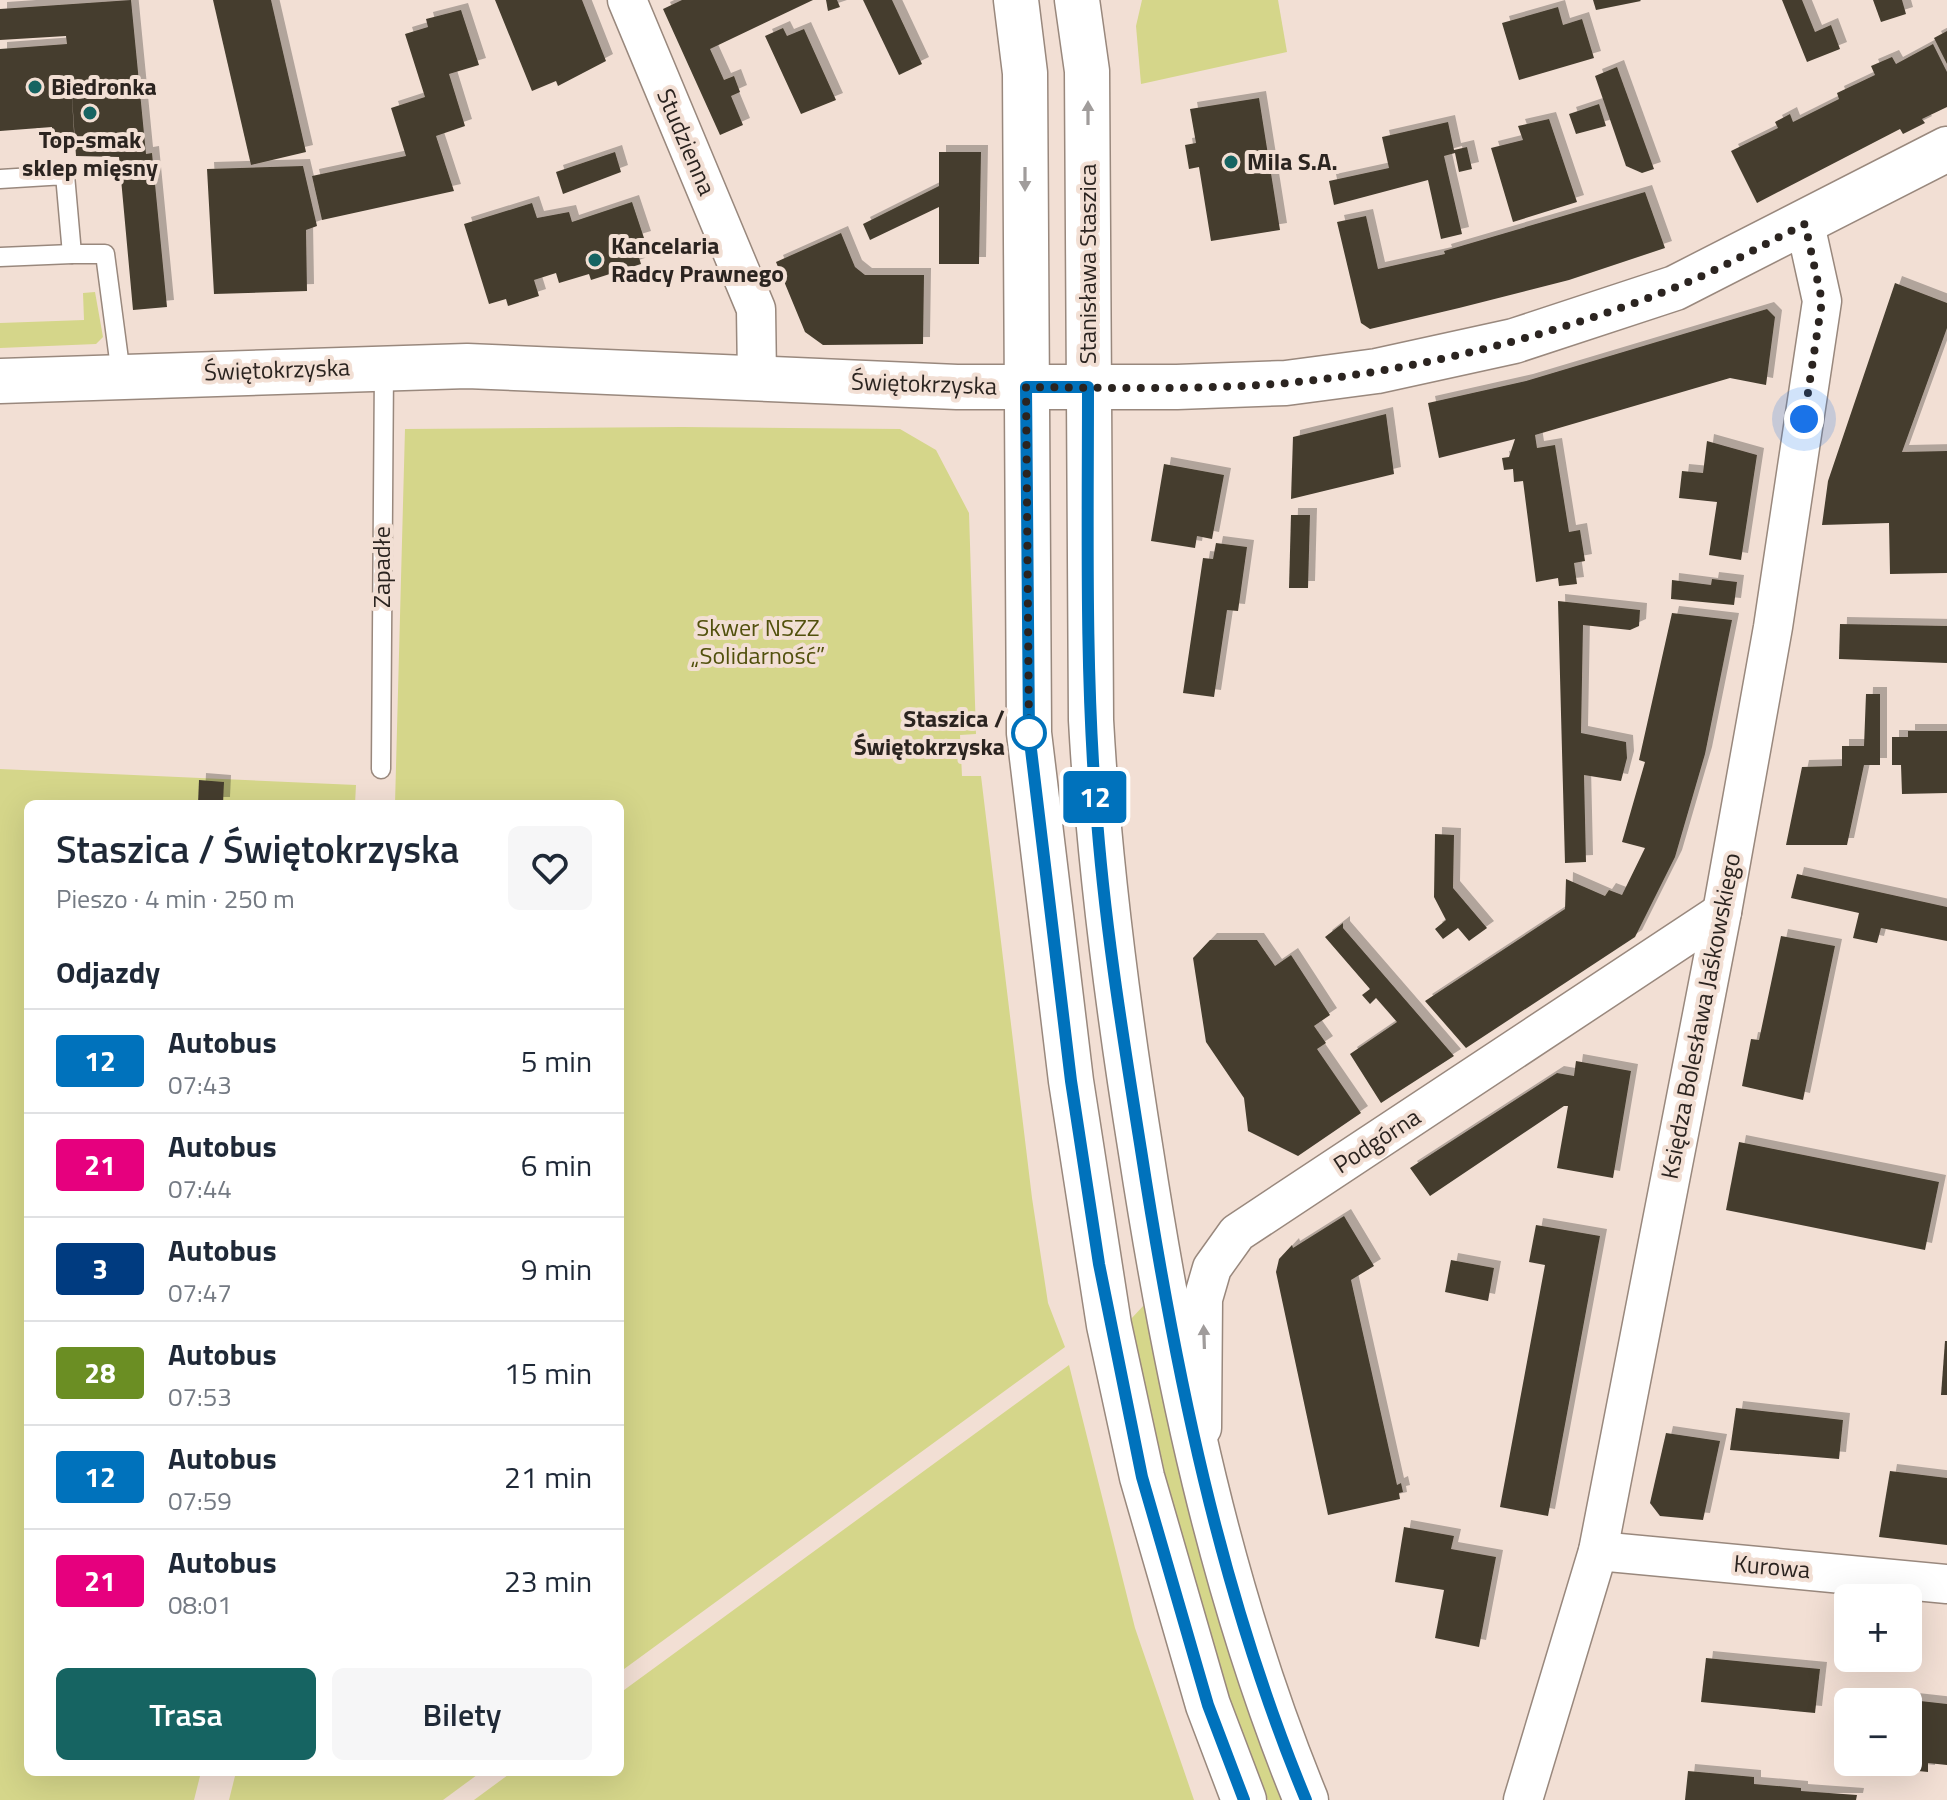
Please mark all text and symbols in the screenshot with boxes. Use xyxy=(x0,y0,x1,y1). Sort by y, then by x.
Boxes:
place label: Biedronka xyxy=(51,68,157,104)
marker: Biedronka xyxy=(26,78,44,96)
street label: Studzienna xyxy=(648,83,726,201)
one-way arrow xyxy=(1081,100,1094,125)
marker: Top-smak sklep mięsny xyxy=(81,104,99,122)
place label: Top-smak sklep mięsny xyxy=(22,121,158,185)
place label: Mila S.A. xyxy=(1247,143,1338,179)
marker: Mila S.A. xyxy=(1222,153,1240,171)
street label: Stanisława Staszica xyxy=(1069,164,1105,364)
one-way arrow xyxy=(1019,167,1031,192)
place label: Kancelaria Radcy Prawnego xyxy=(611,227,784,291)
marker: Kancelaria Radcy Prawnego xyxy=(586,251,604,269)
street label: Świętokrzyska xyxy=(203,348,351,390)
street label: Świętokrzyska xyxy=(850,362,998,404)
your location xyxy=(1784,399,1824,439)
street label: Zapadłe xyxy=(363,526,399,608)
park label: Skwer NSZZ „Solidarność” xyxy=(691,609,825,673)
place label: Staszica / Świętokrzyska xyxy=(854,700,1005,764)
marker: Staszica / Świętokrzyska xyxy=(1012,716,1046,750)
line badge: 12 xyxy=(1059,771,1131,823)
text: 12 xyxy=(1079,775,1111,818)
text: Staszica / Świętokrzyska xyxy=(56,820,459,878)
button: heart xyxy=(508,826,592,910)
street label: Księdza Bolesława Jaśkowskiego xyxy=(1651,850,1749,1182)
text: Pieszo · 4 min · 250 m xyxy=(56,879,295,918)
text: Odjazdy xyxy=(56,949,160,995)
text: Autobus xyxy=(168,1019,277,1065)
text: 5 min xyxy=(521,1038,592,1084)
text: 12 xyxy=(84,1039,116,1082)
text: 07:43 xyxy=(168,1065,232,1104)
street label: Podgórna xyxy=(1326,1098,1427,1182)
text: Autobus xyxy=(168,1123,277,1169)
text: 6 min xyxy=(521,1142,592,1188)
text: 21 xyxy=(84,1143,116,1186)
text: 07:44 xyxy=(168,1169,232,1208)
text: Autobus xyxy=(168,1227,277,1273)
text: 9 min xyxy=(521,1246,592,1292)
text: 3 xyxy=(92,1247,108,1290)
text: 07:47 xyxy=(168,1273,232,1312)
one-way arrow xyxy=(1197,1324,1210,1349)
text: Autobus xyxy=(168,1331,277,1377)
text: 15 min xyxy=(504,1350,592,1396)
text: 28 xyxy=(84,1351,116,1394)
text: 07:53 xyxy=(168,1377,232,1416)
text: Autobus xyxy=(168,1435,277,1481)
text: 21 min xyxy=(504,1454,592,1500)
text: 12 xyxy=(84,1455,116,1498)
text: 07:59 xyxy=(168,1481,232,1520)
text: Autobus xyxy=(168,1539,277,1585)
street label: Kurowa xyxy=(1732,1545,1812,1587)
text: 23 min xyxy=(504,1558,592,1604)
text: 21 xyxy=(84,1559,116,1602)
map controls xyxy=(1834,1584,1922,1776)
button: + xyxy=(1834,1584,1922,1672)
text: 08:01 xyxy=(168,1585,232,1624)
button: Trasa xyxy=(56,1668,316,1760)
button: Bilety xyxy=(332,1668,592,1760)
button: − xyxy=(1834,1688,1922,1776)

